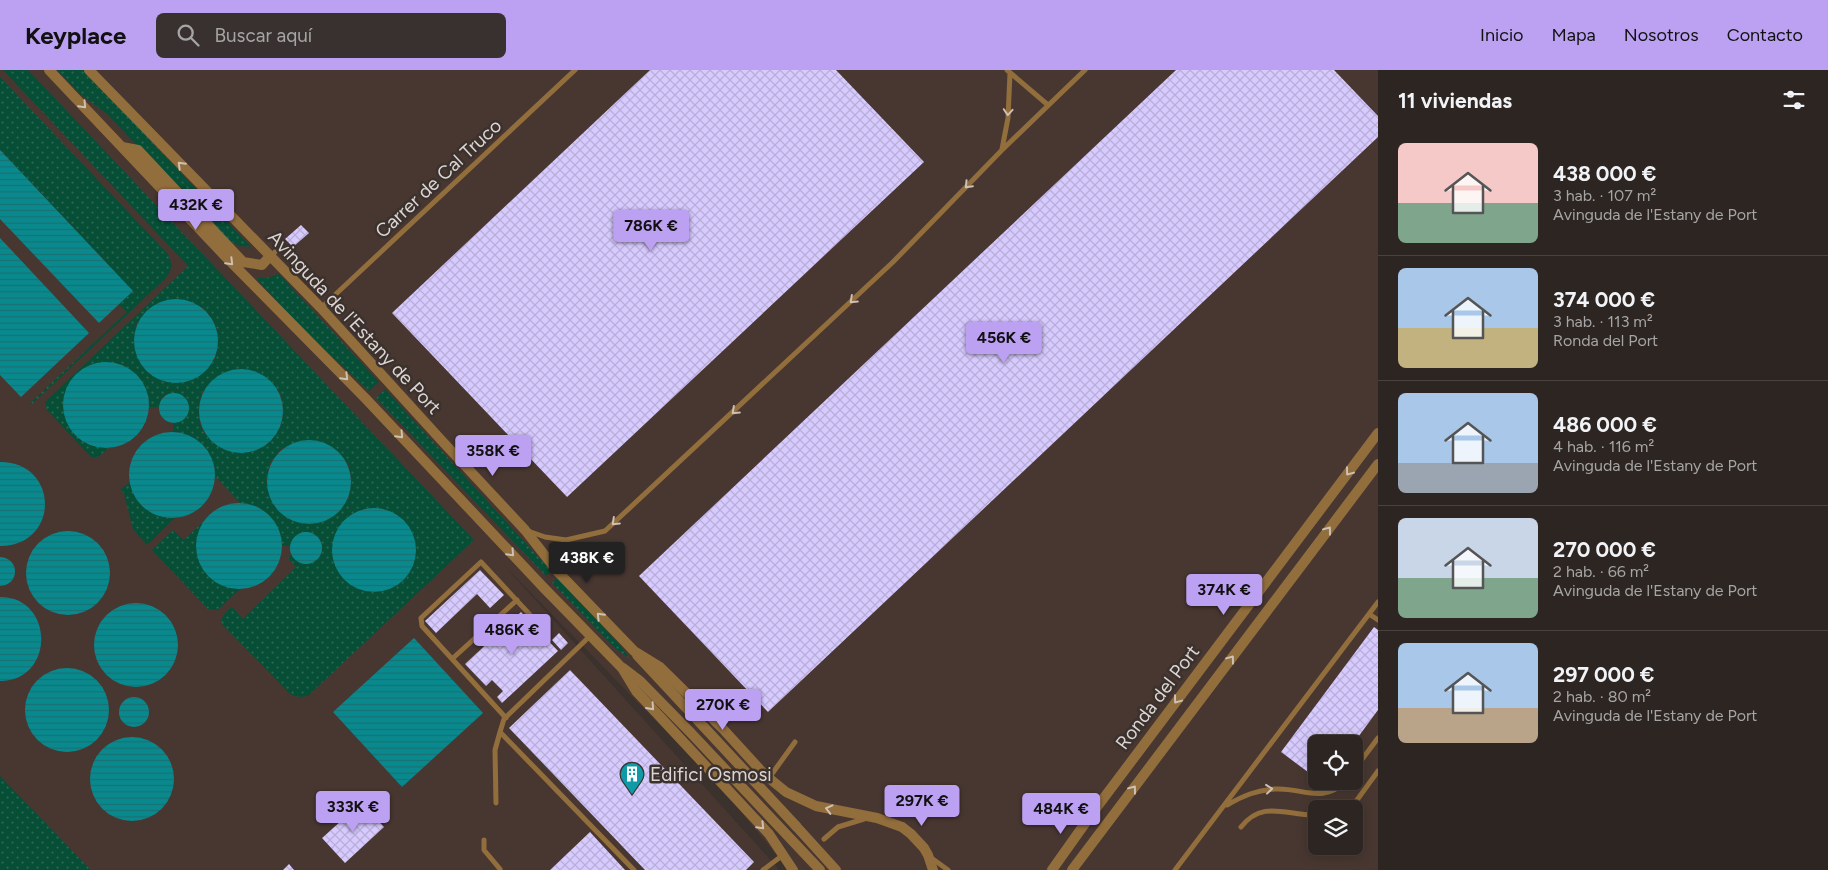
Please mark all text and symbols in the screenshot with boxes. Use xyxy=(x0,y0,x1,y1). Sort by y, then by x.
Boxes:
search box xyxy=(156,13,506,58)
text: Keyplace xyxy=(25,21,126,50)
icon: search xyxy=(174,21,202,49)
text: Buscar aquí xyxy=(214,24,312,47)
text: Inicio xyxy=(1480,24,1524,46)
text: Mapa xyxy=(1552,24,1596,46)
text: Nosotros xyxy=(1624,24,1699,46)
text: Contacto xyxy=(1727,24,1803,46)
icon: filters xyxy=(1780,86,1808,114)
text: 11 viviendas xyxy=(1398,88,1512,113)
one-way arrow xyxy=(77,100,86,109)
one-way arrow xyxy=(1003,108,1014,116)
street label: Carrer de Cal Truco xyxy=(370,114,506,243)
text: 438 000 € xyxy=(1553,161,1656,186)
one-way arrow xyxy=(178,162,187,171)
icon: home xyxy=(1438,163,1498,223)
one-way arrow xyxy=(965,179,974,188)
text: 3 hab. · 107 m² xyxy=(1553,186,1656,205)
pin: 432K € xyxy=(155,189,237,231)
text: 432K € xyxy=(169,195,223,214)
text: Avinguda de l'Estany de Port xyxy=(1553,205,1757,224)
pin: 786K € xyxy=(610,210,692,252)
text: 786K € xyxy=(624,216,678,235)
street label: Avinguda de l'Estany de Port xyxy=(263,226,446,419)
one-way arrow xyxy=(225,256,234,265)
text: 374 000 € xyxy=(1553,287,1655,312)
icon: home xyxy=(1438,288,1498,348)
one-way arrow xyxy=(849,294,858,303)
text: 3 hab. · 113 m² xyxy=(1553,312,1653,331)
pin: 456K € xyxy=(963,322,1045,364)
text: 456K € xyxy=(977,328,1031,347)
text: Ronda del Port xyxy=(1553,331,1658,350)
one-way arrow xyxy=(339,371,348,380)
one-way arrow xyxy=(731,405,740,414)
text: 486 000 € xyxy=(1553,412,1657,437)
icon: home xyxy=(1438,413,1498,473)
one-way arrow xyxy=(394,429,403,438)
pin: 358K € xyxy=(452,434,534,477)
text: 4 hab. · 116 m² xyxy=(1553,437,1654,456)
text: 358K € xyxy=(466,441,520,460)
text: Avinguda de l'Estany de Port xyxy=(1553,456,1757,475)
one-way arrow xyxy=(1346,466,1354,475)
one-way arrow xyxy=(612,516,621,525)
one-way arrow xyxy=(1323,527,1331,536)
text: 270 000 € xyxy=(1553,537,1656,562)
icon: home xyxy=(1438,538,1498,598)
pin: 438K € xyxy=(546,542,628,584)
one-way arrow xyxy=(505,548,514,557)
text: 438K € xyxy=(560,548,614,567)
text: 2 hab. · 66 m² xyxy=(1553,562,1649,581)
pin: 374K € xyxy=(1183,574,1265,616)
text: 374K € xyxy=(1197,580,1251,599)
text: Avinguda de l'Estany de Port xyxy=(1553,581,1757,600)
one-way arrow xyxy=(597,612,606,621)
pin: 486K € xyxy=(471,614,553,656)
text: 486K € xyxy=(485,620,539,639)
street label: Ronda del Port xyxy=(1111,641,1204,754)
one-way arrow xyxy=(1225,656,1233,665)
text: 297 000 € xyxy=(1553,662,1654,687)
icon: home xyxy=(1438,663,1498,723)
text: 2 hab. · 80 m² xyxy=(1553,687,1651,706)
pin: 270K € xyxy=(682,688,764,731)
one-way arrow xyxy=(1175,694,1183,703)
text: 270K € xyxy=(696,695,750,714)
one-way arrow xyxy=(645,701,654,710)
text: Avinguda de l'Estany de Port xyxy=(1553,706,1757,725)
map controls xyxy=(1308,735,1363,855)
button: locate xyxy=(1308,735,1363,790)
building icon: Edifici Osmosi xyxy=(619,761,645,795)
place label: Edifici Osmosi xyxy=(650,763,772,786)
pin: 297K € xyxy=(881,784,963,827)
one-way arrow xyxy=(1265,784,1273,795)
one-way arrow xyxy=(1127,786,1135,795)
pin: 333K € xyxy=(312,790,394,833)
text: 297K € xyxy=(895,791,949,810)
pin: 484K € xyxy=(1020,792,1102,835)
text: 333K € xyxy=(327,797,379,816)
text: 484K € xyxy=(1033,799,1089,818)
button: layers xyxy=(1308,800,1363,855)
one-way arrow xyxy=(824,804,833,815)
one-way arrow xyxy=(756,820,765,829)

